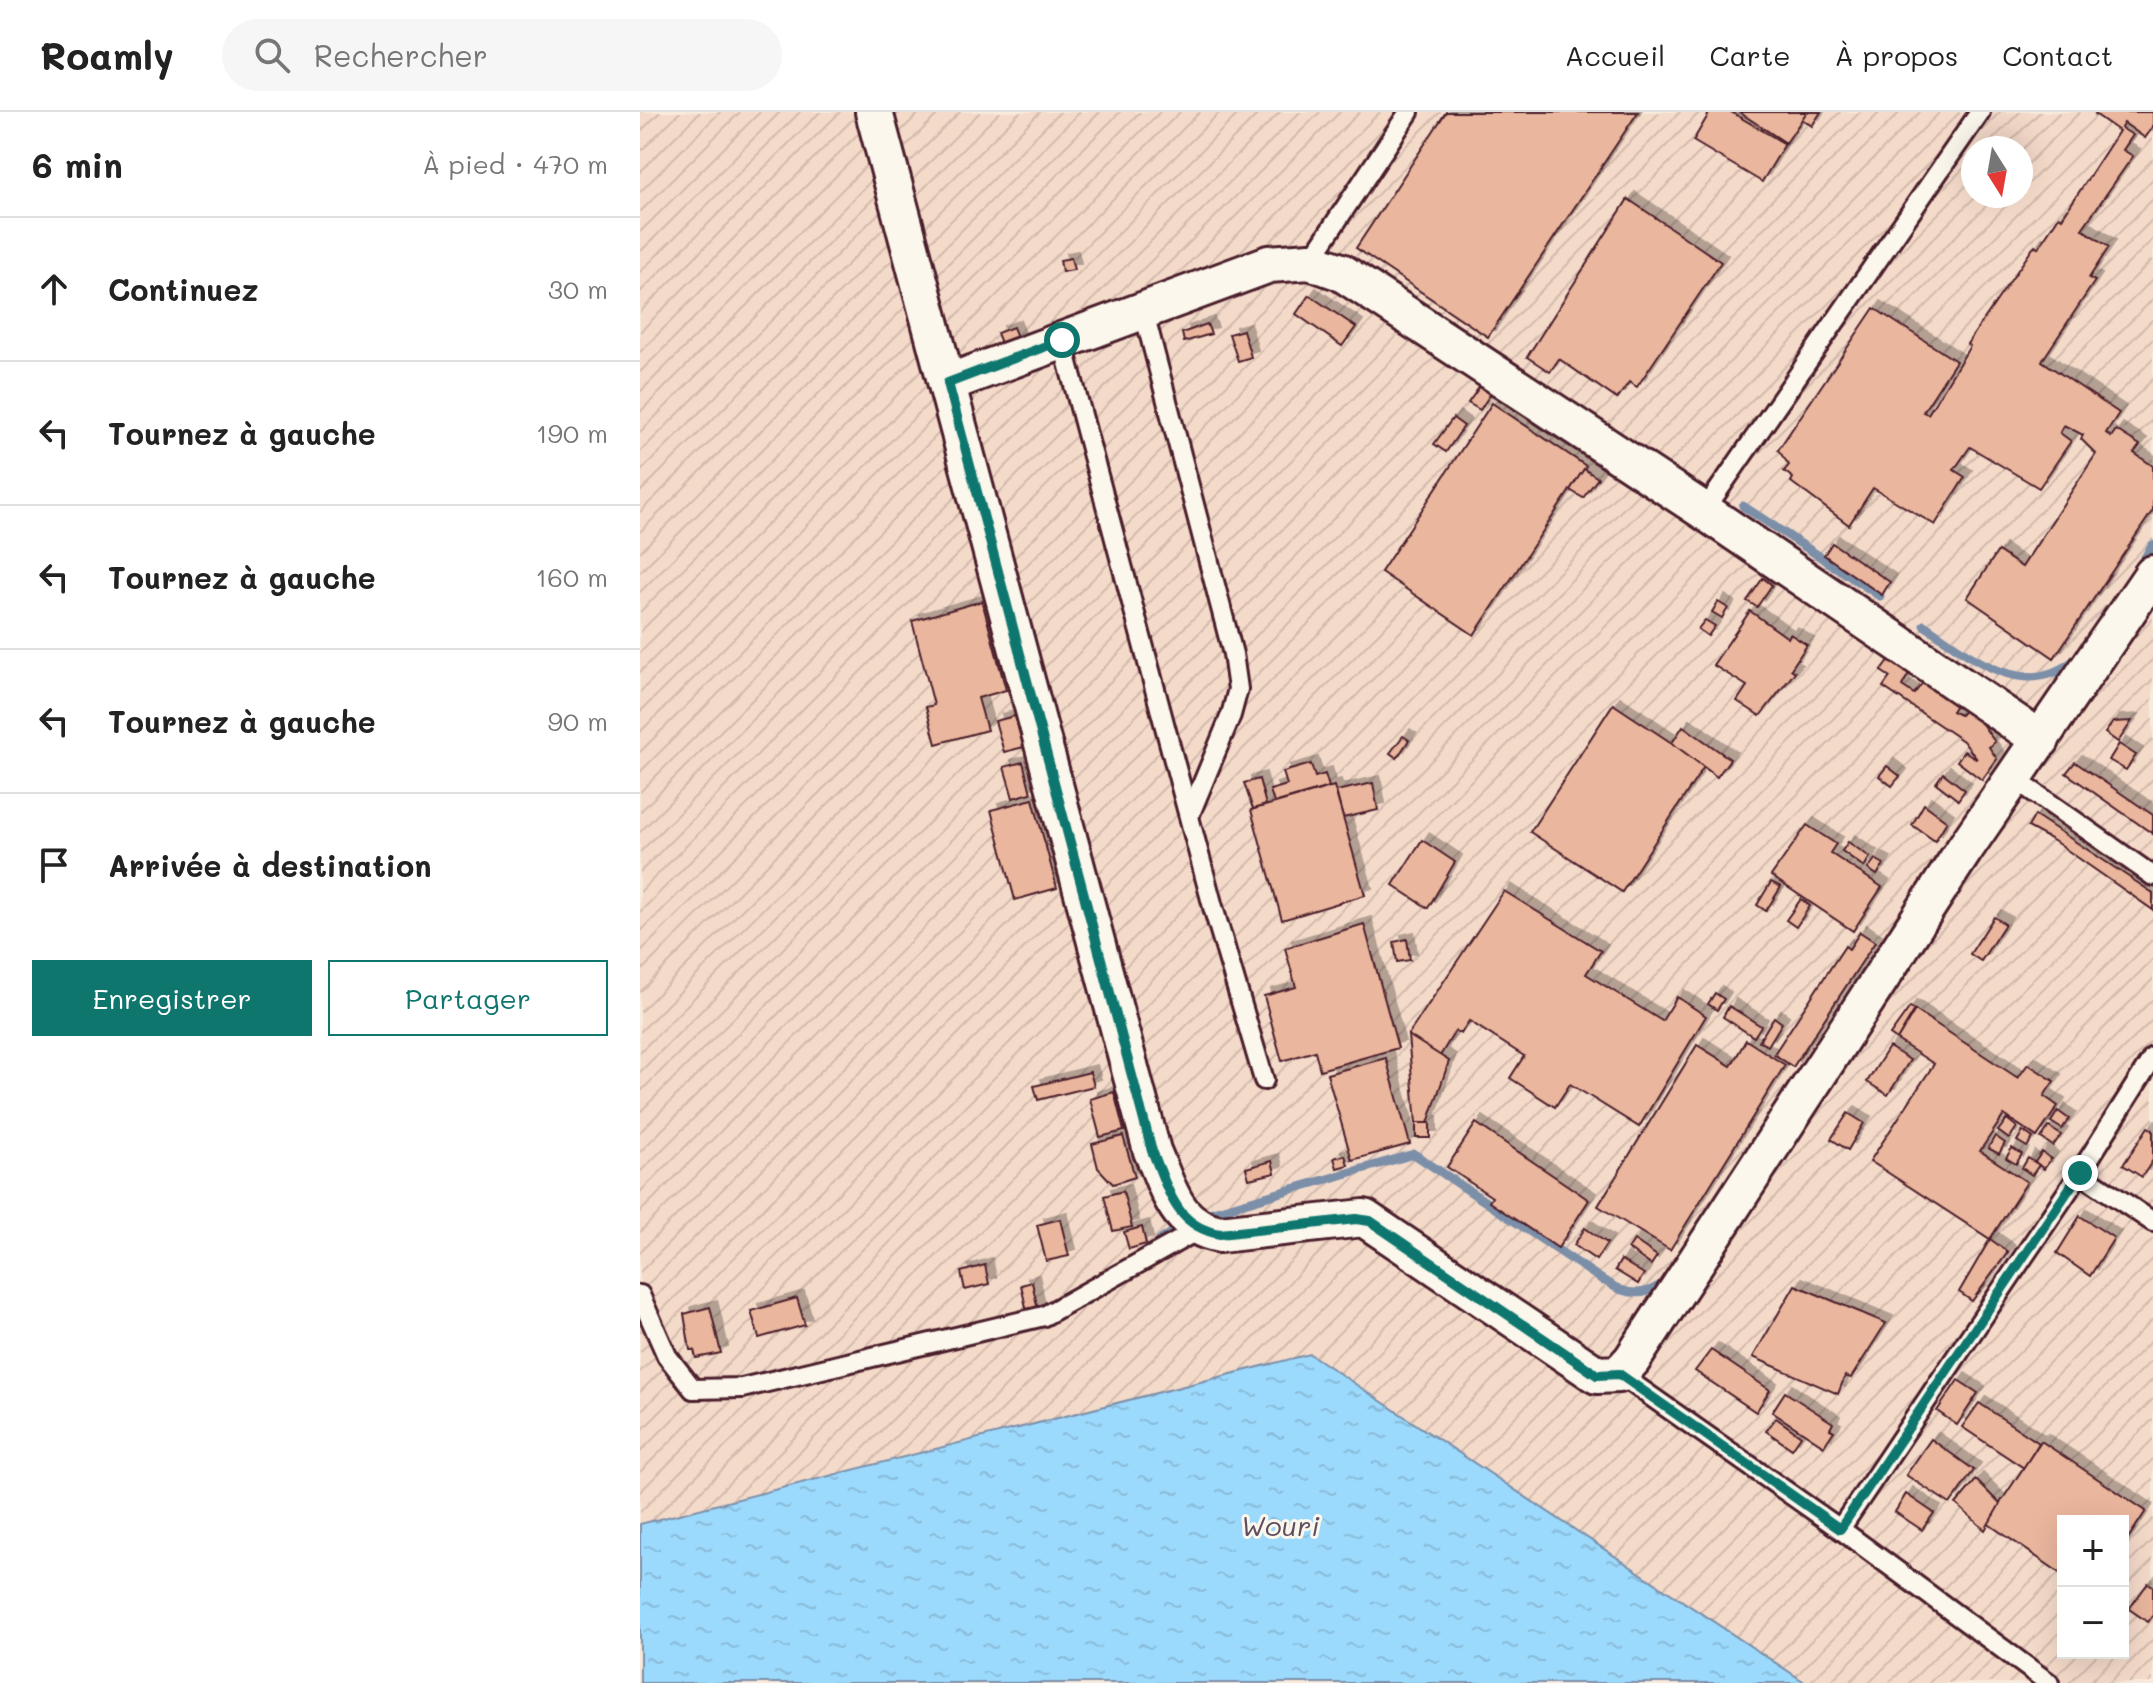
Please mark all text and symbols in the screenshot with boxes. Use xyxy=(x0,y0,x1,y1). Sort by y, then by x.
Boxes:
search box xyxy=(222,19,782,91)
text: Roamly xyxy=(40,30,174,80)
icon: search xyxy=(250,33,294,77)
text: Rechercher xyxy=(314,35,488,75)
text: Accueil xyxy=(1565,37,1665,73)
text: Carte xyxy=(1709,37,1791,73)
text: À propos xyxy=(1835,37,1958,73)
text: Contact xyxy=(2002,37,2113,73)
north arrow xyxy=(1961,136,2033,208)
text: 6 min xyxy=(32,142,123,187)
text: À pied · 470 m xyxy=(422,147,608,181)
icon: ahead xyxy=(32,267,76,311)
text: Continuez xyxy=(108,269,258,309)
text: 30 m xyxy=(548,272,608,306)
route start xyxy=(1044,322,1080,358)
icon: left xyxy=(32,411,76,455)
text: Tournez à gauche xyxy=(108,413,376,453)
text: 190 m xyxy=(536,416,608,450)
icon: left xyxy=(32,555,76,599)
text: Tournez à gauche xyxy=(108,557,376,597)
text: 160 m xyxy=(536,560,608,594)
icon: left xyxy=(32,699,76,743)
text: Tournez à gauche xyxy=(108,701,376,741)
text: 90 m xyxy=(548,704,608,738)
icon: arrive xyxy=(32,843,76,887)
text: Arrivée à destination xyxy=(108,845,431,885)
button: Enregistrer xyxy=(32,960,312,1036)
button: Partager xyxy=(328,960,608,1036)
route end xyxy=(2062,1155,2098,1191)
water label: Wouri xyxy=(1240,1507,1320,1543)
map controls xyxy=(2057,1515,2129,1659)
button: + xyxy=(2057,1515,2129,1587)
button: − xyxy=(2057,1587,2129,1659)

